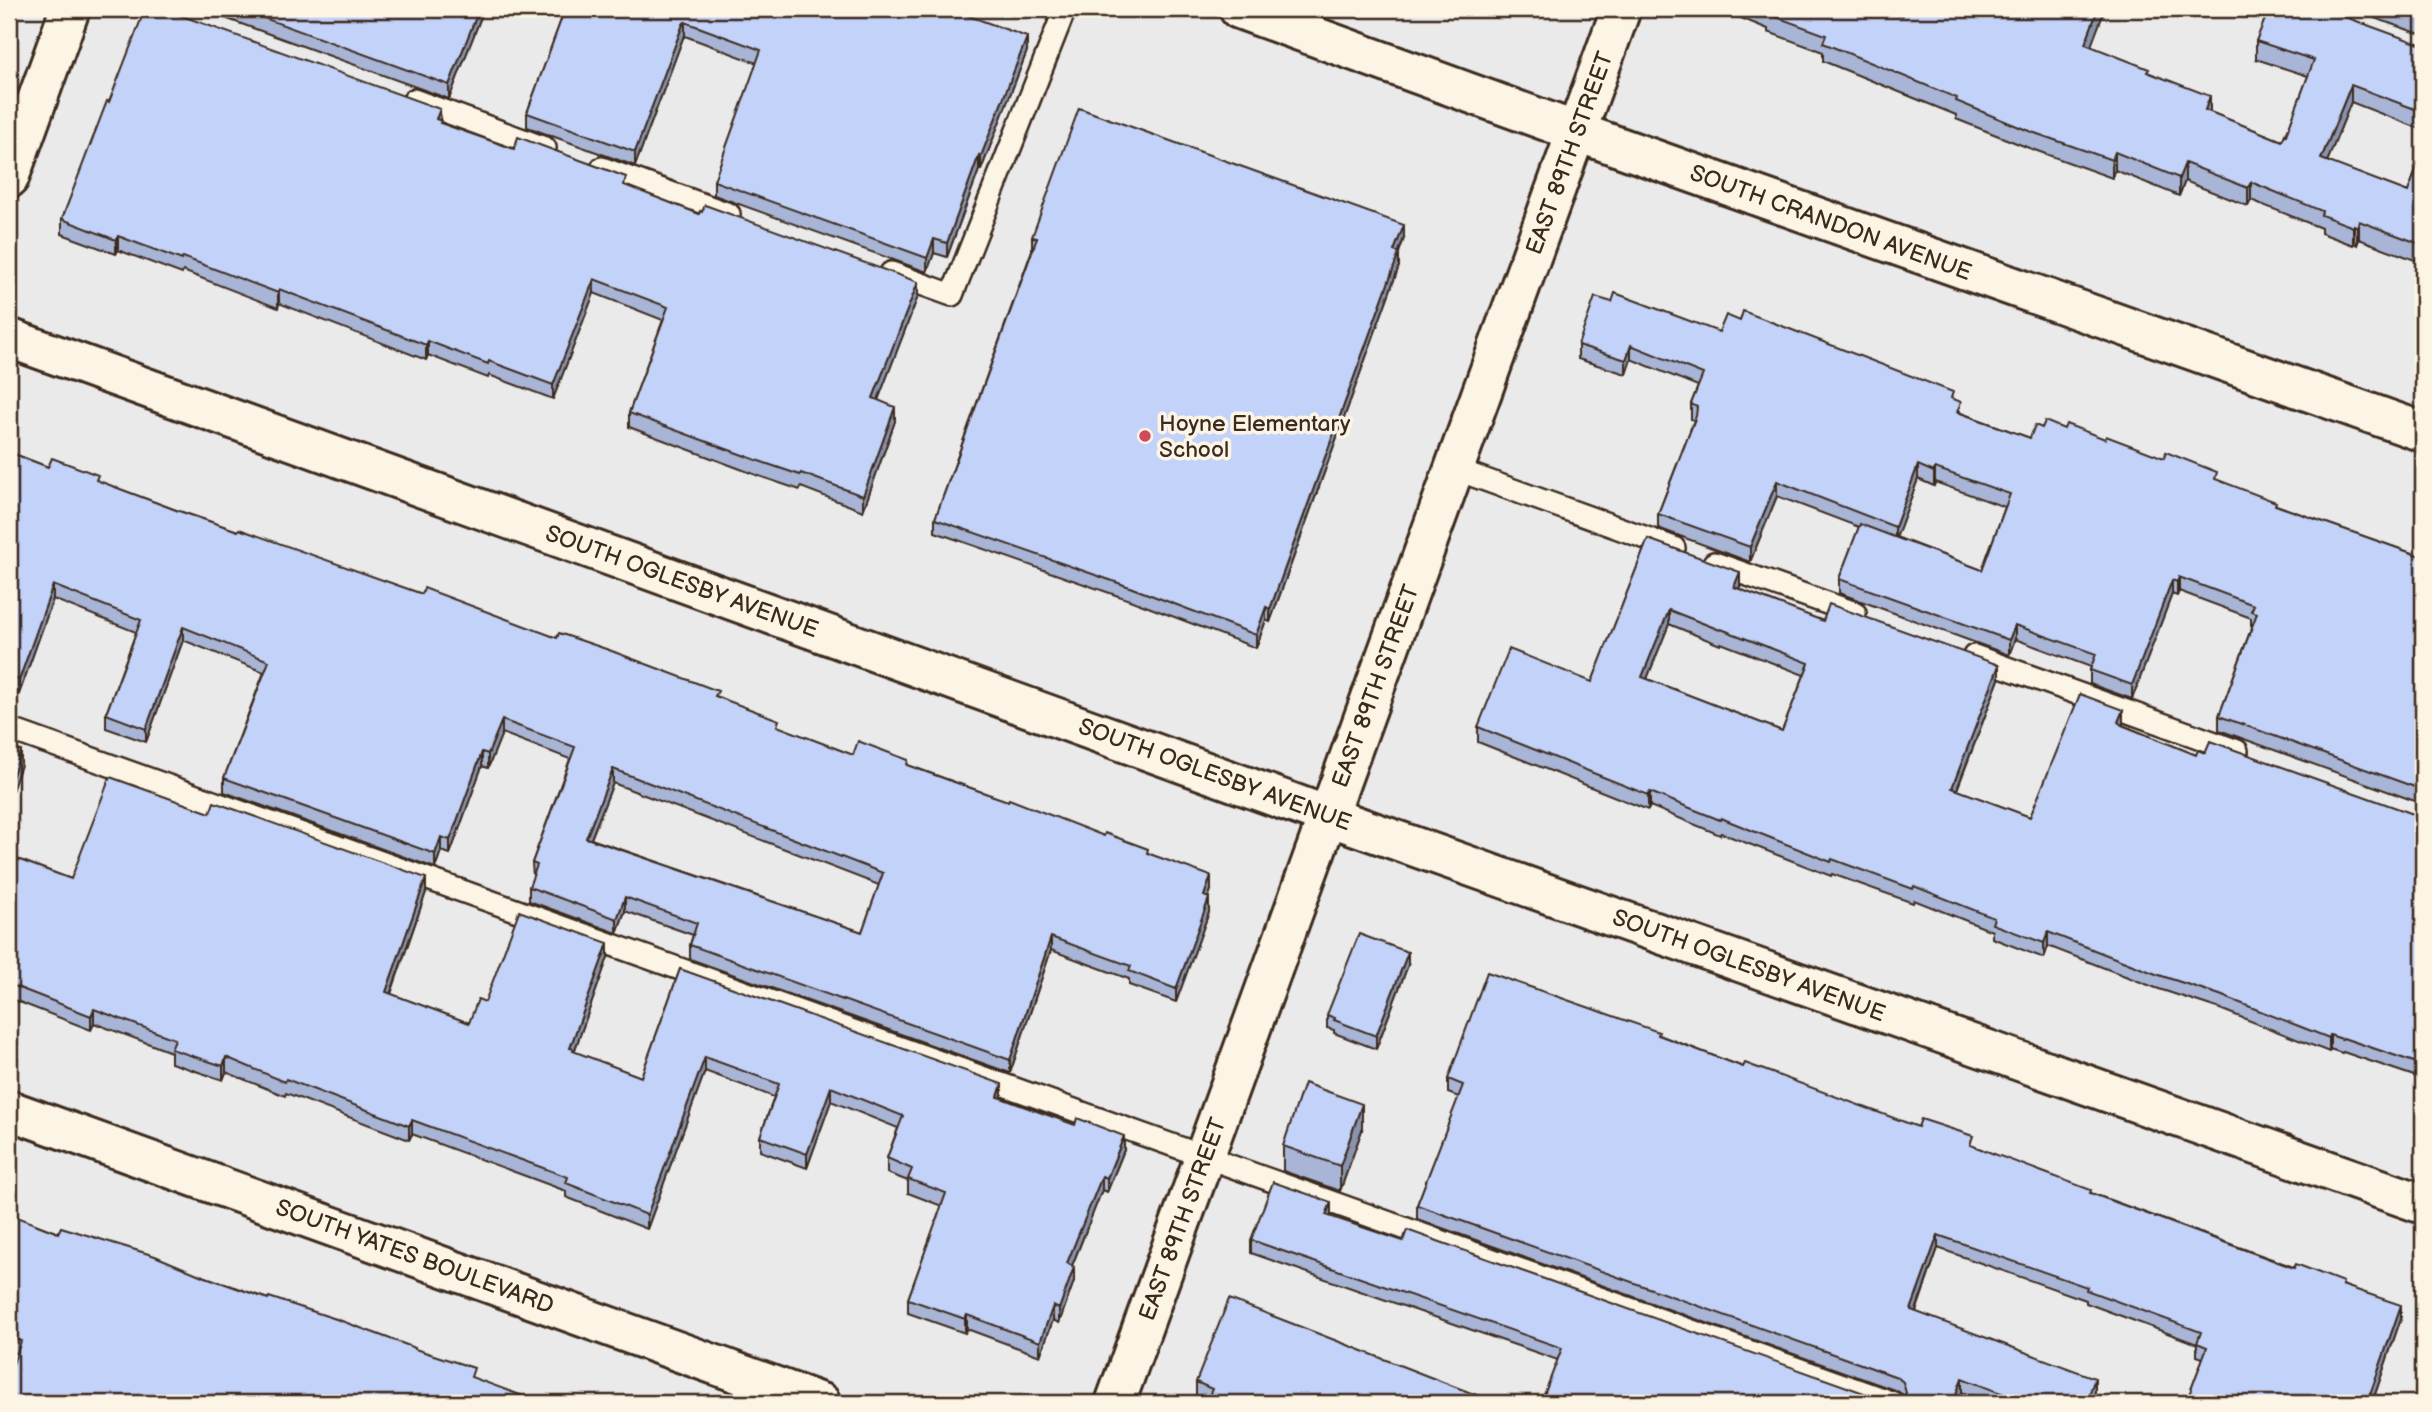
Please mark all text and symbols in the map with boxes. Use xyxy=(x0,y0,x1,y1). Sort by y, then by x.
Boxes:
street label: EAST 89TH STREET xyxy=(1520,48,1620,259)
street label: SOUTH CRANDON AVENUE xyxy=(1686,159,1975,287)
place label: Hoyne Elementary School xyxy=(1159,410,1351,464)
marker: Hoyne Elementary School xyxy=(1137,428,1153,444)
street label: SOUTH OGLESBY AVENUE xyxy=(541,520,822,644)
street label: EAST 89TH STREET xyxy=(1326,581,1426,792)
street label: SOUTH OGLESBY AVENUE xyxy=(1074,713,1355,837)
street label: SOUTH OGLESBY AVENUE xyxy=(1608,904,1889,1028)
street label: EAST 89TH STREET xyxy=(1133,1114,1233,1325)
street label: SOUTH YATES BOULEVARD xyxy=(272,1194,558,1320)

